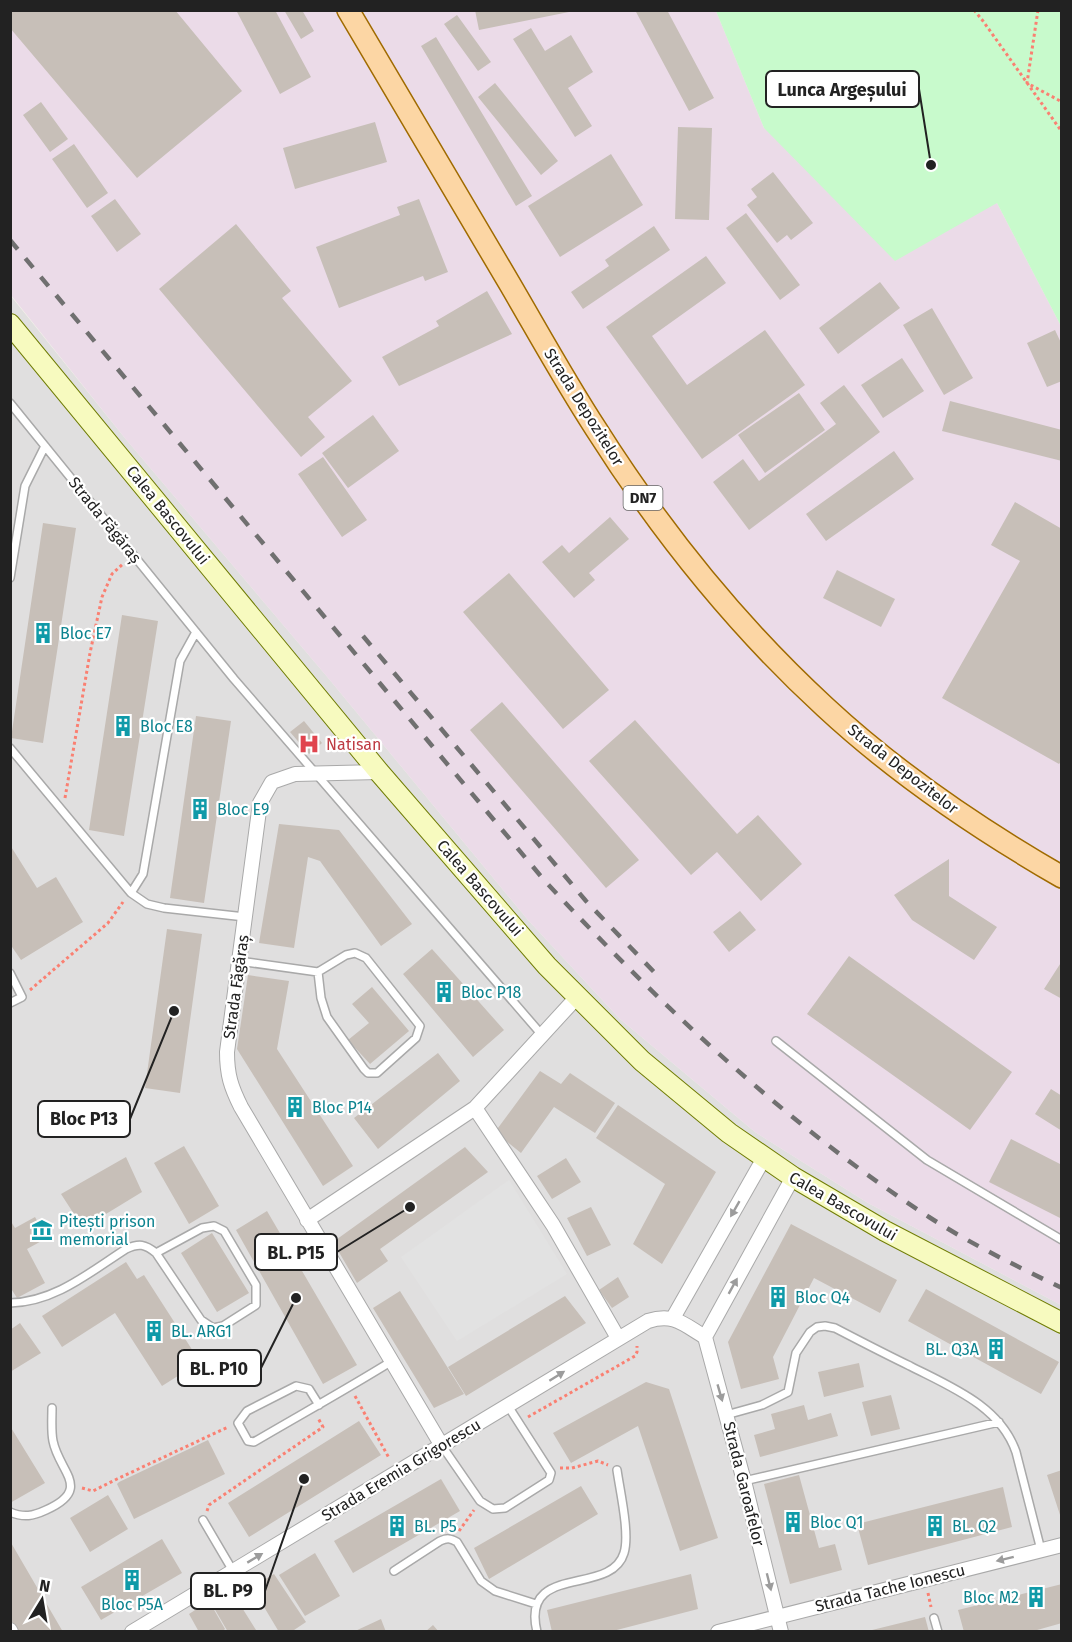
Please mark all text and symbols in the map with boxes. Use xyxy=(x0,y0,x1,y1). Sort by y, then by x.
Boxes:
callout: Lunca Argeșului xyxy=(766,71,919,107)
text: Lunca Argeșului xyxy=(777,79,907,102)
street label: Strada Depozitelor xyxy=(540,345,628,470)
street label: Calea Bascovului xyxy=(122,462,214,568)
street label: Strada Făgăraș xyxy=(64,473,145,567)
road number: DN7 xyxy=(624,486,662,510)
building icon: Bloc E7 xyxy=(31,621,55,645)
place label: Bloc E7 xyxy=(60,624,111,643)
building icon: Bloc E8 xyxy=(111,714,135,738)
place label: Bloc E8 xyxy=(140,717,193,736)
street label: Strada Depozitelor xyxy=(844,720,963,819)
hospital icon: Natisan xyxy=(297,732,321,756)
place label: Natisan xyxy=(326,735,381,754)
building icon: Bloc E9 xyxy=(188,797,212,821)
place label: Bloc E9 xyxy=(217,800,269,819)
street label: Calea Bascovului xyxy=(433,836,527,940)
street label: Strada Făgăraș xyxy=(219,934,254,1041)
building icon: Bloc P18 xyxy=(432,980,456,1004)
place label: Bloc P18 xyxy=(461,983,522,1002)
building icon: Bloc P14 xyxy=(283,1095,307,1119)
place label: Bloc P14 xyxy=(312,1098,373,1117)
callout: Bloc P13 xyxy=(38,1101,130,1137)
text: Bloc P13 xyxy=(50,1108,118,1130)
street label: Calea Bascovului xyxy=(786,1167,900,1245)
one-way arrow xyxy=(730,1201,740,1218)
place label: Pitești prison memorial xyxy=(59,1212,155,1249)
museum icon: Pitești prison memorial xyxy=(30,1218,54,1242)
callout: BL. P15 xyxy=(255,1234,337,1270)
text: BL. P15 xyxy=(267,1242,325,1264)
one-way arrow xyxy=(728,1277,738,1294)
building icon: Bloc Q4 xyxy=(766,1285,790,1309)
place label: Bloc Q4 xyxy=(795,1288,851,1307)
building icon: BL. ARG1 xyxy=(142,1319,166,1343)
place label: BL. ARG1 xyxy=(171,1322,232,1341)
building icon: BL. Q3A xyxy=(984,1337,1008,1361)
place label: BL. Q3A xyxy=(925,1340,980,1359)
callout: BL. P10 xyxy=(178,1350,261,1386)
text: BL. P10 xyxy=(190,1358,248,1380)
one-way arrow xyxy=(549,1370,565,1381)
one-way arrow xyxy=(716,1384,726,1402)
street label: Strada Eremia Grigorescu xyxy=(318,1415,484,1525)
street label: Strada Garoafelor xyxy=(719,1420,769,1549)
building icon: Bloc Q1 xyxy=(781,1510,805,1534)
place label: Bloc Q1 xyxy=(810,1513,863,1532)
building icon: BL. P5 xyxy=(385,1514,409,1538)
building icon: BL. Q2 xyxy=(923,1514,947,1538)
place label: BL. P5 xyxy=(414,1517,457,1536)
place label: BL. Q2 xyxy=(952,1517,996,1536)
one-way arrow xyxy=(247,1553,263,1564)
one-way arrow xyxy=(996,1555,1014,1565)
street label: Strada Tache Ionescu xyxy=(813,1560,967,1616)
building icon: Bloc P5A xyxy=(120,1568,144,1592)
north arrow xyxy=(12,1570,72,1630)
callout: BL. P9 xyxy=(191,1573,265,1609)
one-way arrow xyxy=(764,1573,774,1591)
text: N xyxy=(38,1575,52,1596)
text: BL. P9 xyxy=(203,1580,253,1602)
building icon: Bloc M2 xyxy=(1024,1585,1048,1609)
place label: Bloc M2 xyxy=(963,1588,1019,1607)
place label: Bloc P5A xyxy=(101,1595,164,1614)

